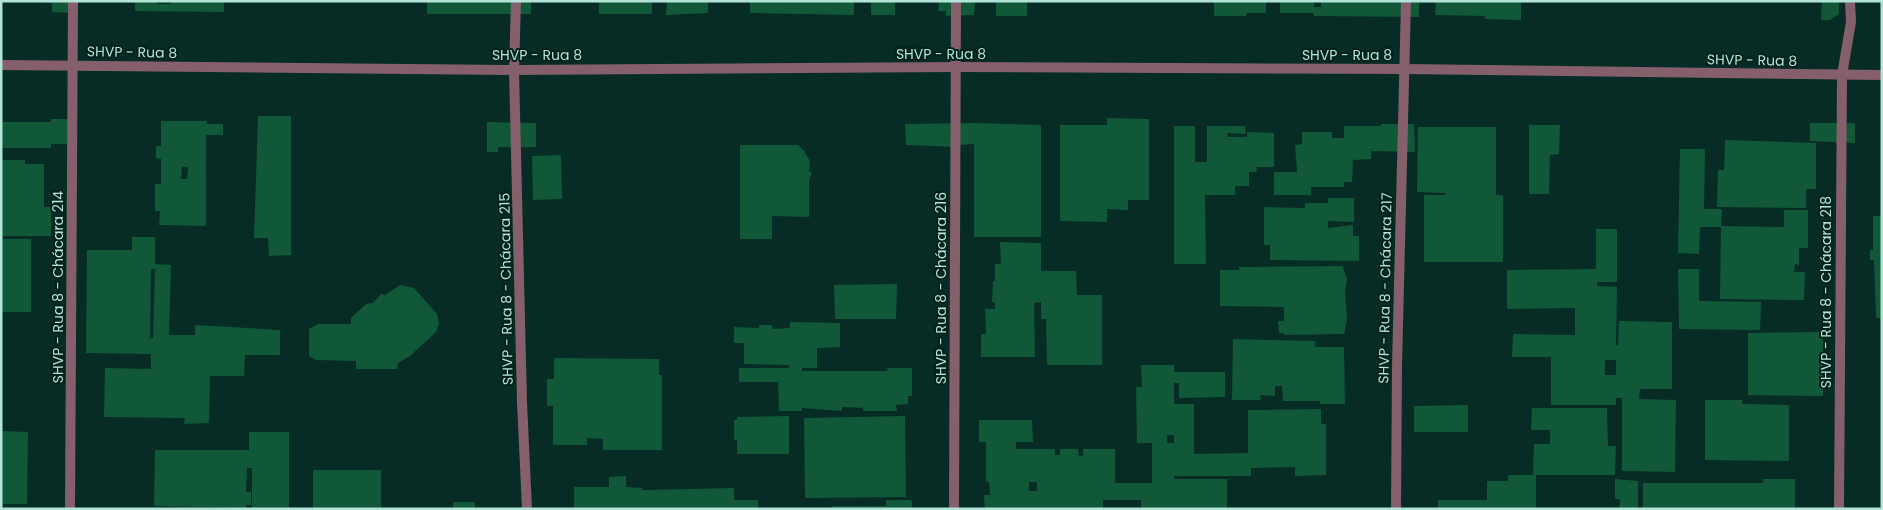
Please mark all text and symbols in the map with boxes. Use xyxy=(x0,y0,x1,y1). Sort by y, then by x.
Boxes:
street label: SHVP - Rua 8 xyxy=(87,41,177,63)
street label: SHVP - Rua 8 xyxy=(896,44,986,64)
street label: SHVP - Rua 8 xyxy=(492,45,582,65)
street label: SHVP - Rua 8 xyxy=(1302,45,1392,65)
street label: SHVP - Rua 8 xyxy=(1707,49,1797,71)
street label: SHVP - Rua 8 - Chácara 214 xyxy=(48,191,68,383)
street label: SHVP - Rua 8 - Chácara 216 xyxy=(931,192,951,384)
street label: SHVP - Rua 8 - Chácara 217 xyxy=(1373,192,1397,384)
street label: SHVP - Rua 8 - Chácara 215 xyxy=(494,193,518,385)
street label: SHVP - Rua 8 - Chácara 218 xyxy=(1816,196,1836,388)

